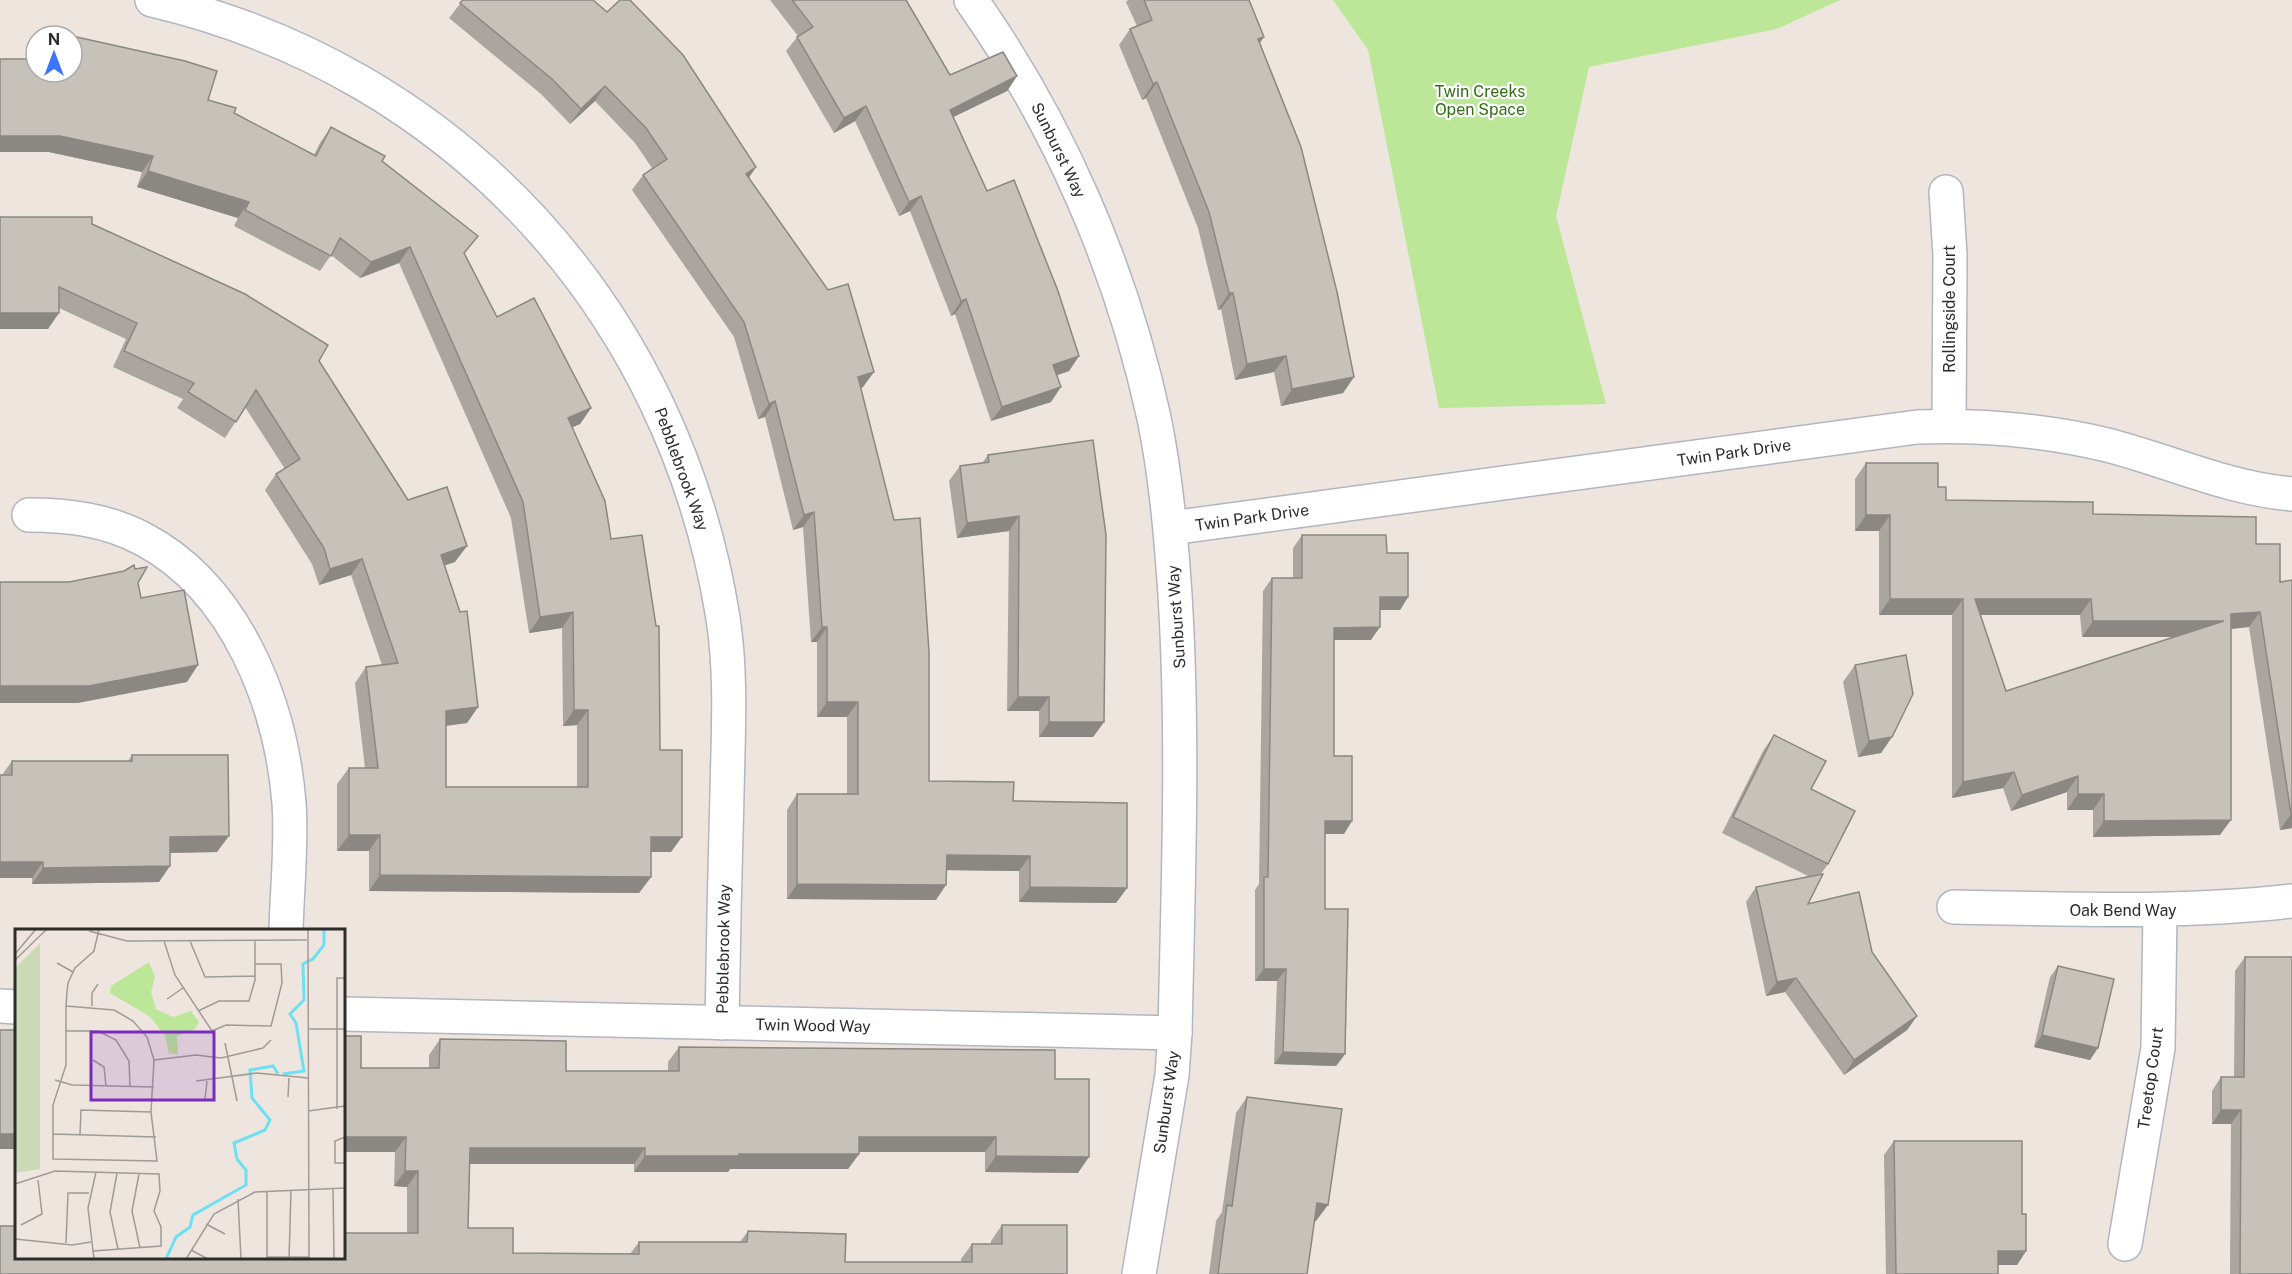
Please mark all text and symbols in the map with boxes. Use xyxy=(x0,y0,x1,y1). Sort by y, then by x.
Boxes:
north arrow xyxy=(24,24,84,84)
text: N xyxy=(48,30,60,49)
park label: Twin Creeks Open Space xyxy=(1435,82,1525,119)
street label: Sunburst Way xyxy=(1027,99,1090,201)
street label: Rollingside Court xyxy=(1940,245,1959,373)
street label: Pebblebrook Way xyxy=(650,405,713,534)
street label: Twin Park Drive xyxy=(1676,435,1792,470)
street label: Twin Park Drive xyxy=(1194,500,1310,535)
street label: Sunburst Way xyxy=(1163,564,1190,669)
street label: Pebblebrook Way xyxy=(713,884,734,1014)
street label: Oak Bend Way xyxy=(2069,901,2177,920)
inset map xyxy=(15,929,345,1259)
street label: Twin Wood Way xyxy=(755,1015,871,1036)
street label: Treetop Court xyxy=(2134,1026,2167,1130)
street label: Sunburst Way xyxy=(1150,1049,1183,1155)

